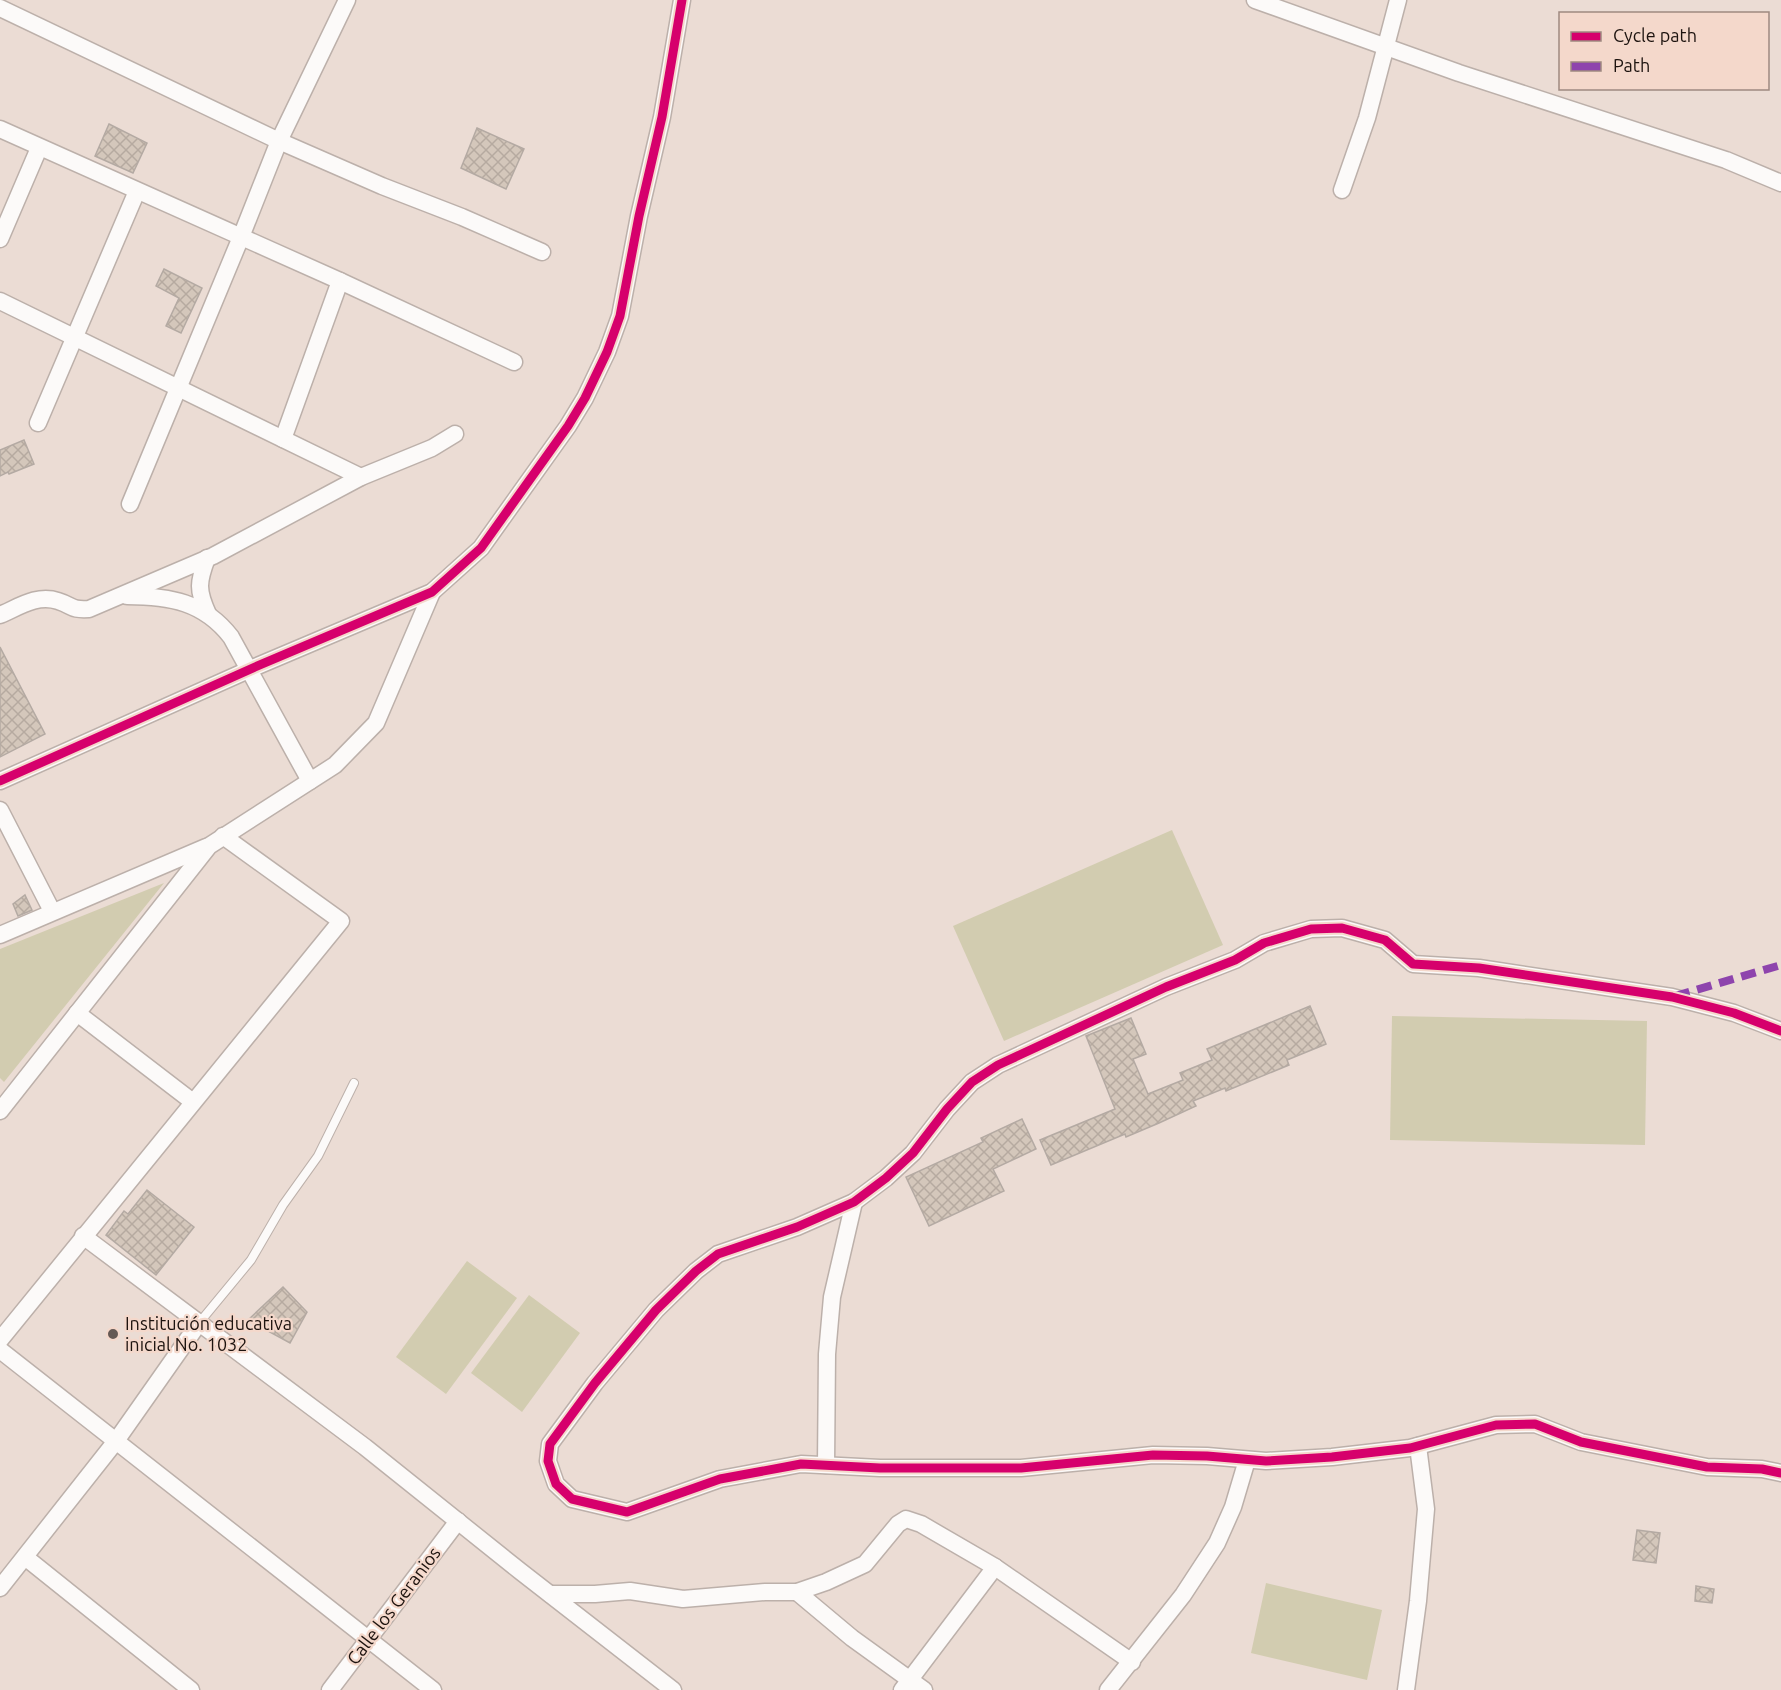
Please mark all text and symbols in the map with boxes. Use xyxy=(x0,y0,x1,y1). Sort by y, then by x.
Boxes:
legend xyxy=(1559,12,1769,90)
text: Cycle path xyxy=(1613,25,1697,45)
text: Path xyxy=(1613,55,1650,75)
place label: Institución educativa inicial No. 1032 xyxy=(125,1313,292,1354)
marker: Institución educativa inicial No. 1032 xyxy=(106,1327,120,1341)
street label: Calle los Geranios xyxy=(343,1543,444,1668)

